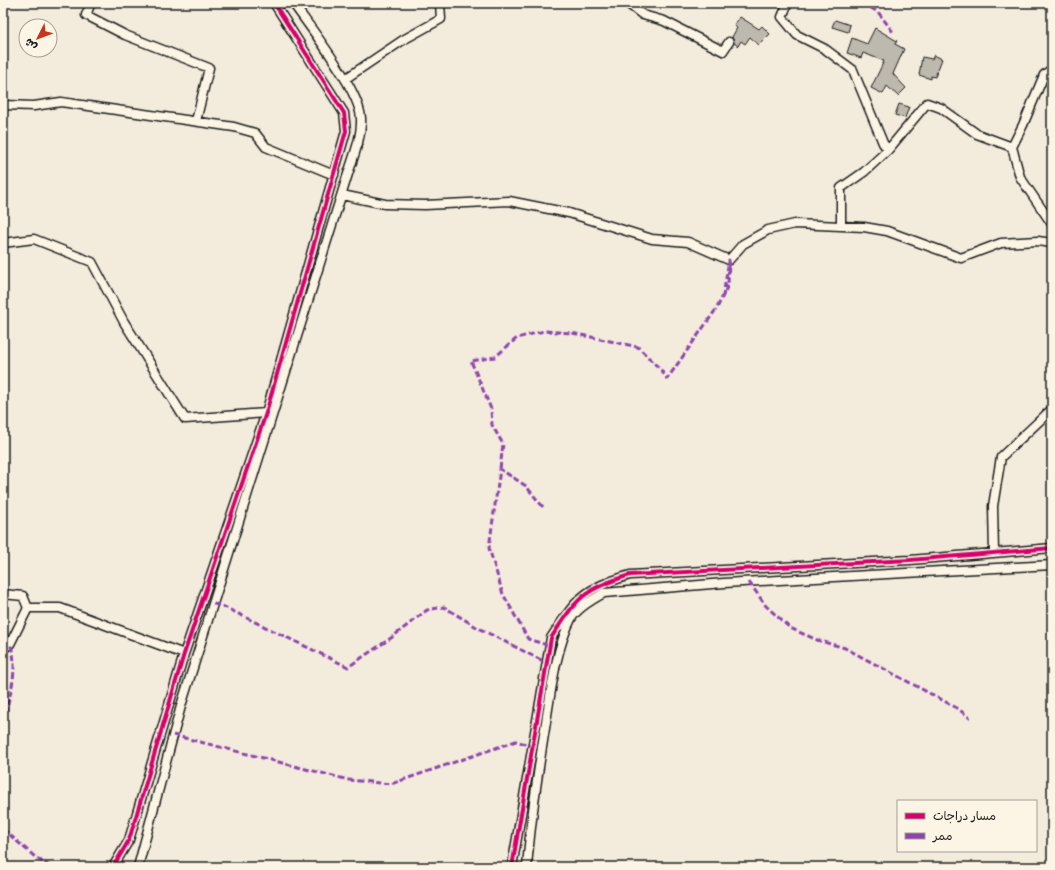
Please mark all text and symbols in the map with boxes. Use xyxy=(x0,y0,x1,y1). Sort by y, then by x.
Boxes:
north arrow xyxy=(18,18,58,58)
text: ش xyxy=(24,35,41,52)
legend xyxy=(897,800,1037,852)
text: مسار دراجات xyxy=(933,811,996,825)
text: ممر xyxy=(932,831,952,845)

